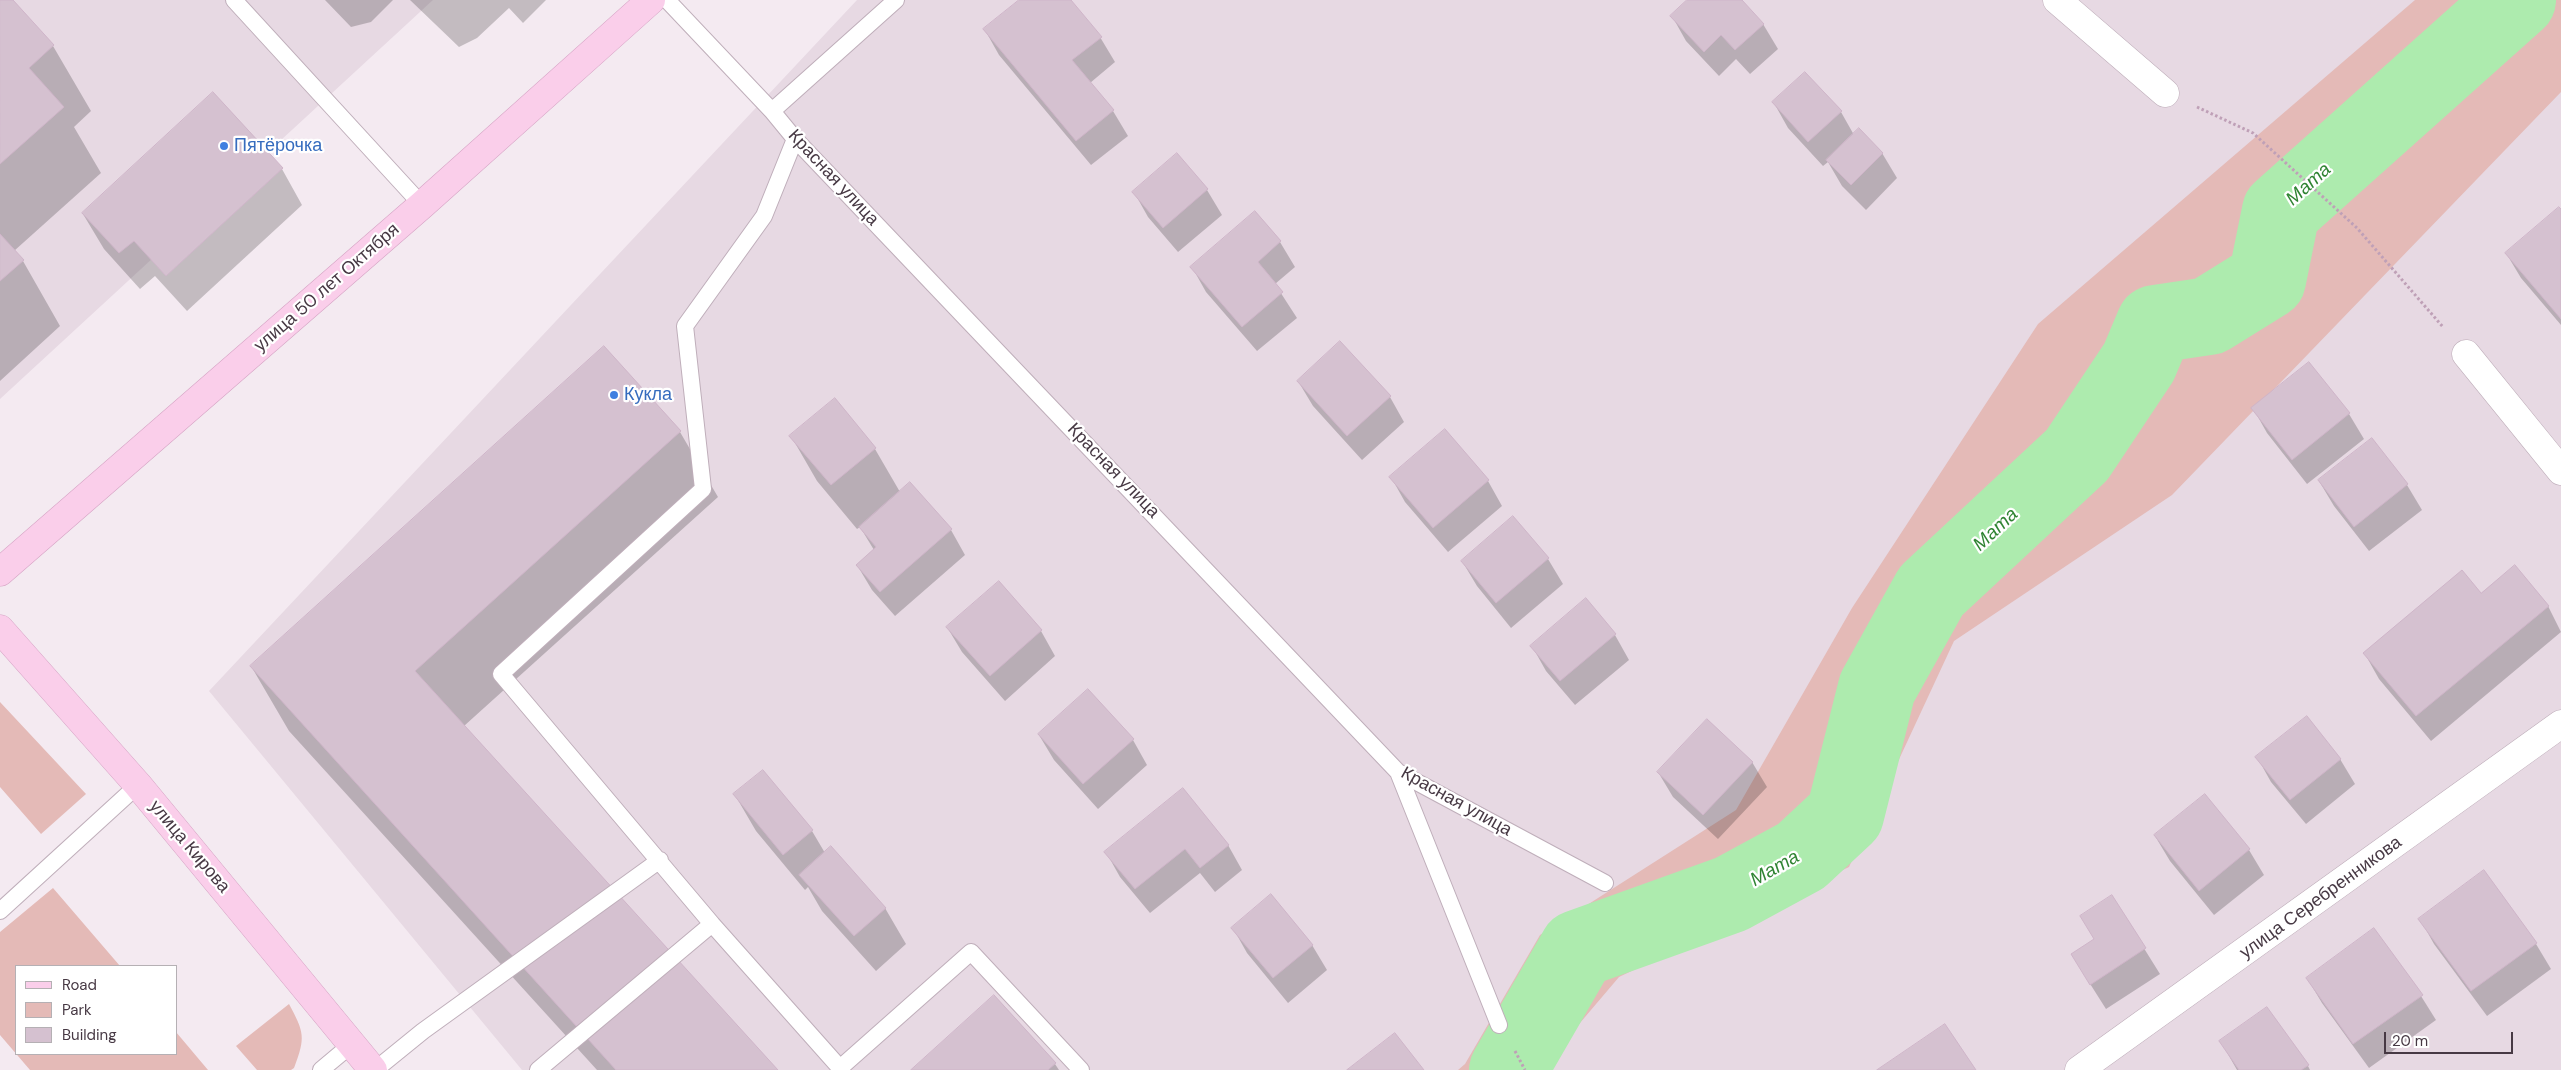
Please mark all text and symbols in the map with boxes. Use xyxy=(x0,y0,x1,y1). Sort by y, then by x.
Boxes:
street label: Красная улица xyxy=(783,125,883,231)
place label: Пятёрочка xyxy=(234,135,322,157)
marker: Пятёрочка xyxy=(218,140,230,152)
water label: Мата xyxy=(2282,159,2336,211)
street label: улица 50 лет Октября xyxy=(250,219,404,357)
place label: Кукла xyxy=(624,384,672,406)
marker: Кукла xyxy=(608,389,620,401)
street label: Красная улица xyxy=(1062,419,1164,523)
water label: Мата xyxy=(1969,504,2023,556)
street label: Красная улица xyxy=(1397,763,1515,841)
street label: улица Кирова xyxy=(144,796,234,898)
street label: улица Серебренникова xyxy=(2236,832,2406,964)
water label: Мата xyxy=(1746,846,1804,892)
legend xyxy=(15,965,178,1055)
text: Road xyxy=(62,975,97,995)
text: Park xyxy=(62,1000,92,1020)
scale bar xyxy=(2386,1022,2515,1054)
text: Building xyxy=(62,1025,117,1045)
text: 20 m xyxy=(2392,1031,2428,1051)

